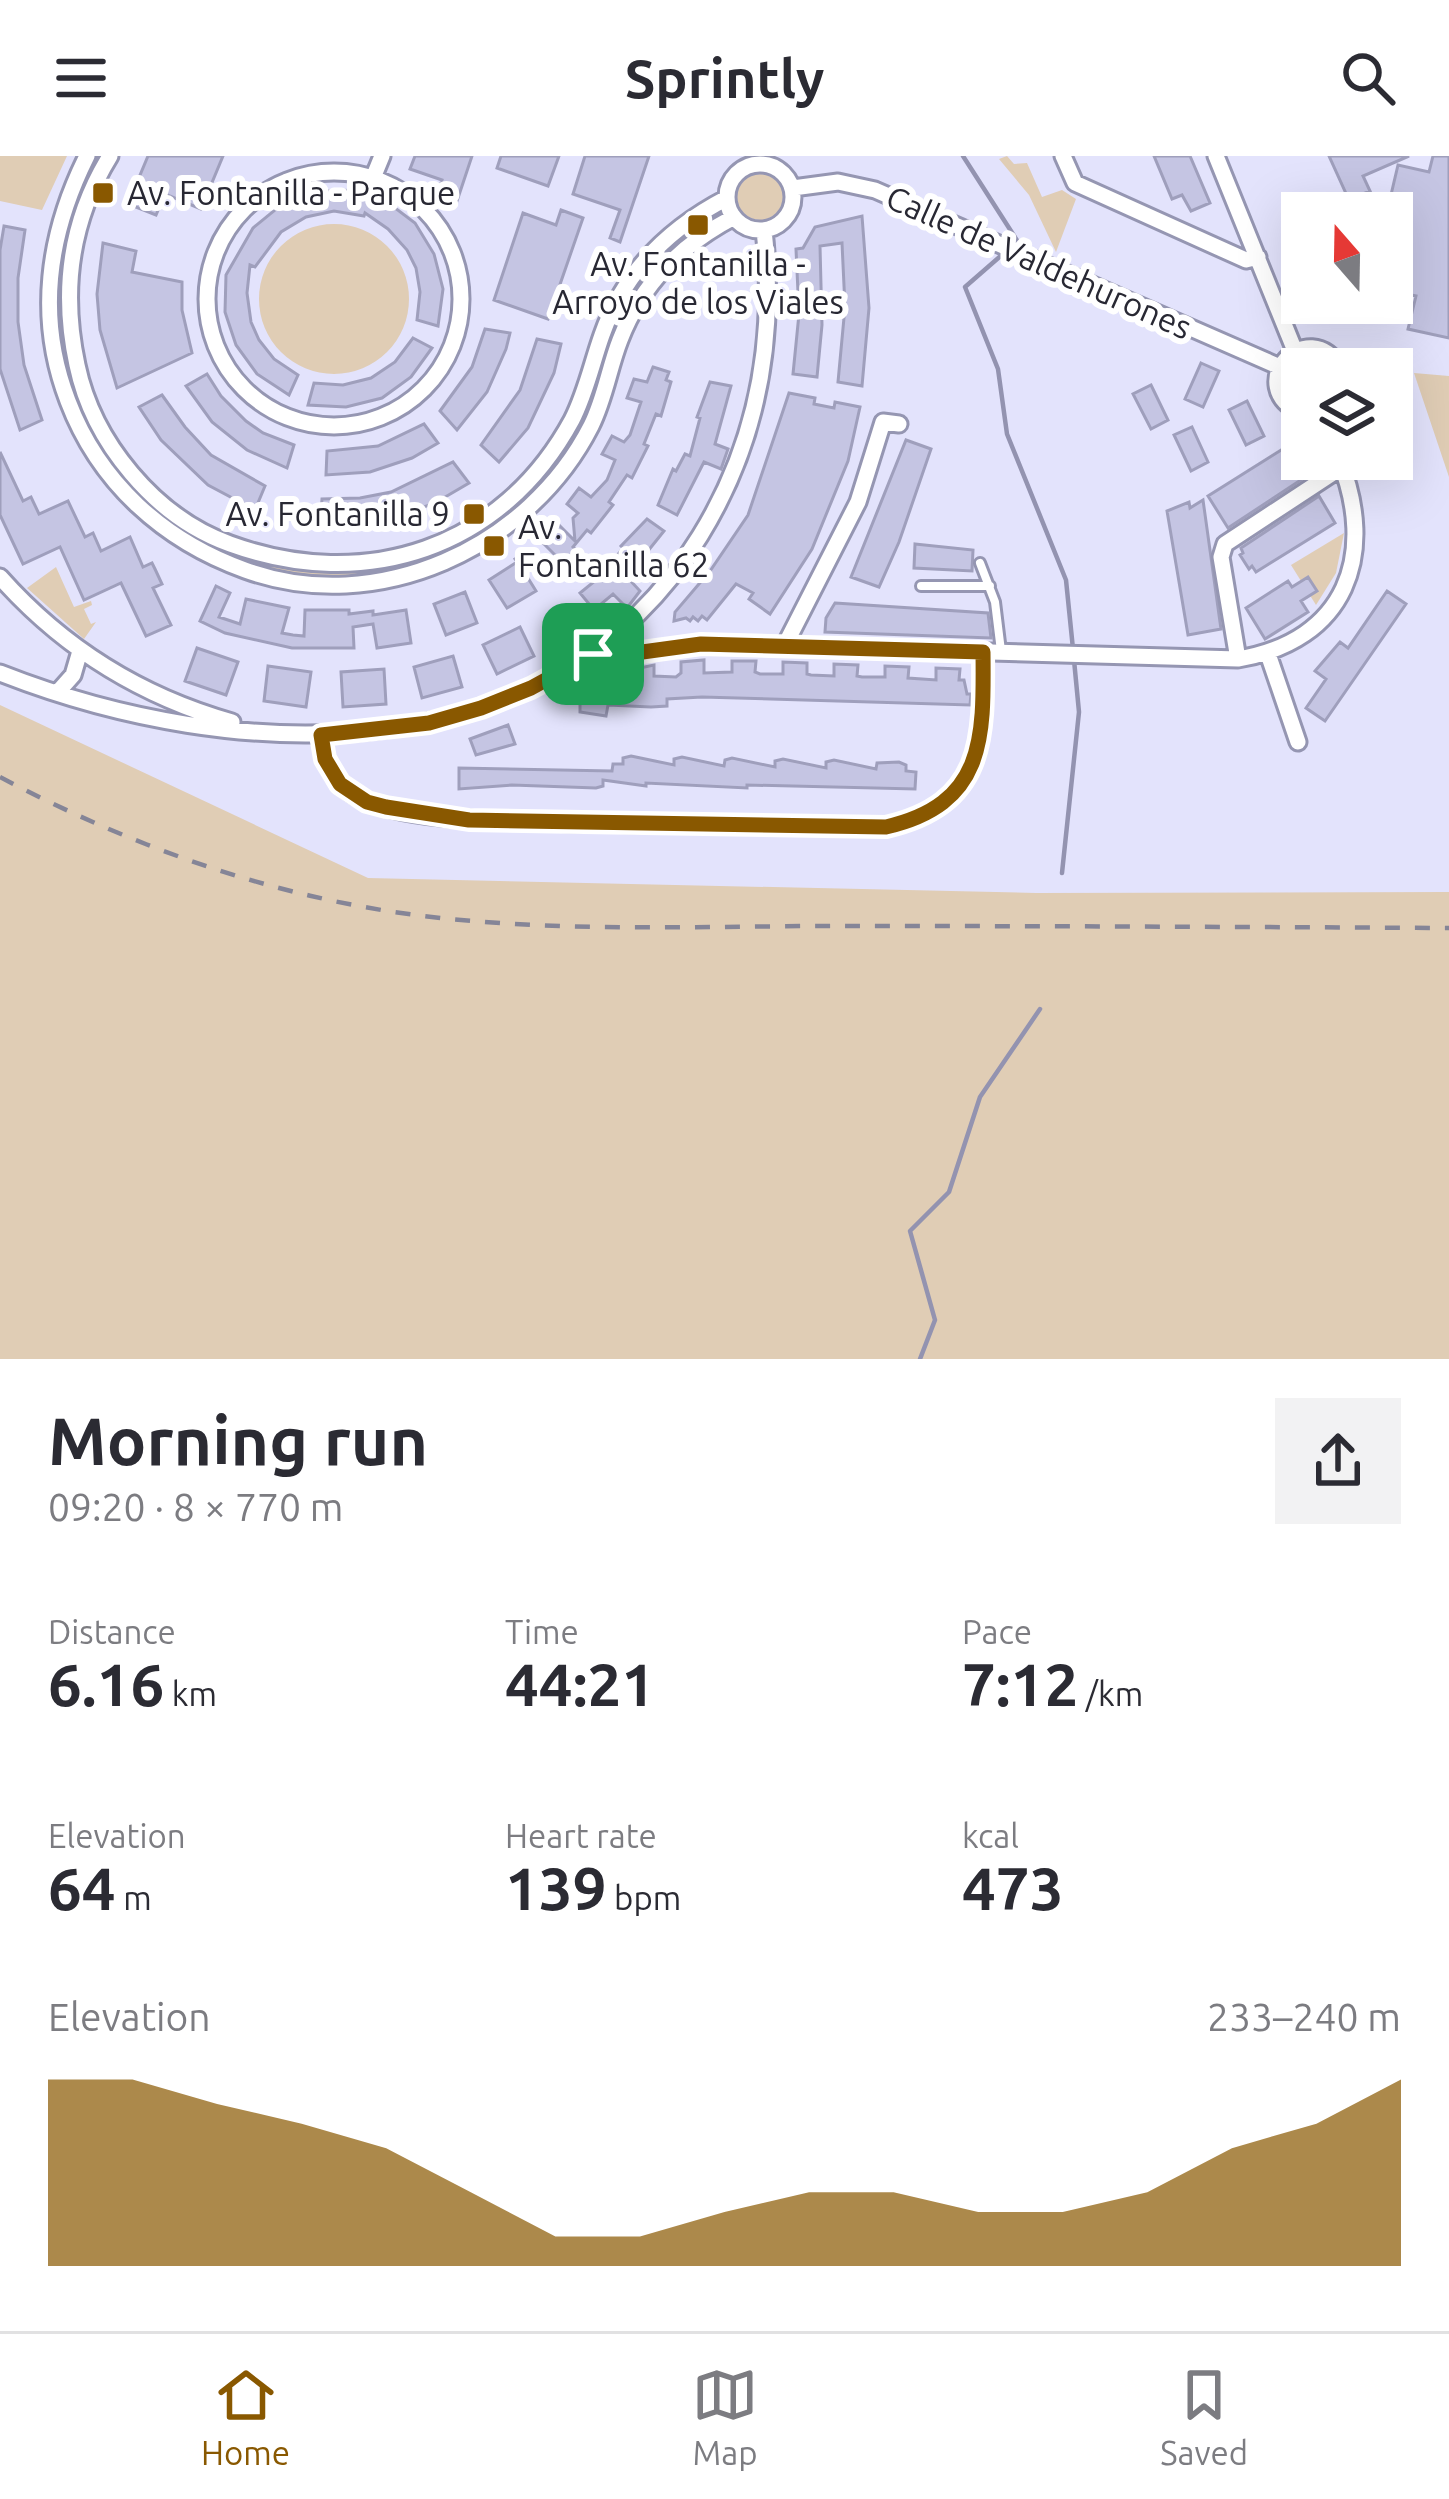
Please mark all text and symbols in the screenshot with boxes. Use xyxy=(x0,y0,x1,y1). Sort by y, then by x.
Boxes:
icon: menu xyxy=(48,45,114,111)
icon: search xyxy=(1335,45,1401,111)
text: Sprintly xyxy=(625,48,824,108)
place label: Av. Fontanilla - Parque xyxy=(127,174,455,211)
street label: Calle de Valdehurones xyxy=(881,178,1197,346)
marker: Av. Fontanilla - Parque xyxy=(90,180,116,206)
north arrow xyxy=(1281,192,1413,324)
map controls xyxy=(1281,192,1413,480)
marker: Av. Fontanilla - Arroyo de los Viales xyxy=(685,212,711,238)
place label: Av. Fontanilla - Arroyo de los Viales xyxy=(552,245,844,320)
button: layers xyxy=(1281,348,1413,480)
place label: Av. Fontanilla 9 xyxy=(225,495,450,532)
marker: Av. Fontanilla 9 xyxy=(461,501,487,527)
place label: Av. Fontanilla 62 xyxy=(518,508,709,583)
marker: Av. Fontanilla 62 xyxy=(481,533,507,559)
pin xyxy=(542,603,644,705)
icon: arrive xyxy=(560,621,626,687)
button: share xyxy=(1275,1398,1401,1524)
text: Morning run xyxy=(48,1403,428,1477)
text: 09:20 · 8 × 770 m xyxy=(48,1485,343,1528)
text: Distance xyxy=(48,1613,176,1650)
text: Time xyxy=(505,1613,579,1650)
text: Pace xyxy=(962,1613,1032,1650)
text: 6.16 xyxy=(48,1650,164,1717)
text: 44:21 xyxy=(505,1650,655,1717)
text: 7:12 xyxy=(962,1650,1078,1717)
text: km xyxy=(164,1675,217,1712)
text: /km xyxy=(1078,1675,1143,1712)
text: Elevation xyxy=(48,1817,186,1854)
text: Heart rate xyxy=(505,1817,657,1854)
text: kcal xyxy=(962,1817,1019,1854)
text: 64 xyxy=(48,1854,116,1921)
text: 139 xyxy=(505,1854,607,1921)
text: 473 xyxy=(962,1854,1064,1921)
text: m xyxy=(116,1879,152,1916)
text: bpm xyxy=(607,1879,681,1916)
text: Elevation xyxy=(48,1995,211,2038)
text: 233–240 m xyxy=(1207,1995,1401,2038)
tab: Home xyxy=(201,2362,290,2471)
tab: Map xyxy=(692,2362,758,2471)
tab: Saved xyxy=(1160,2362,1248,2471)

